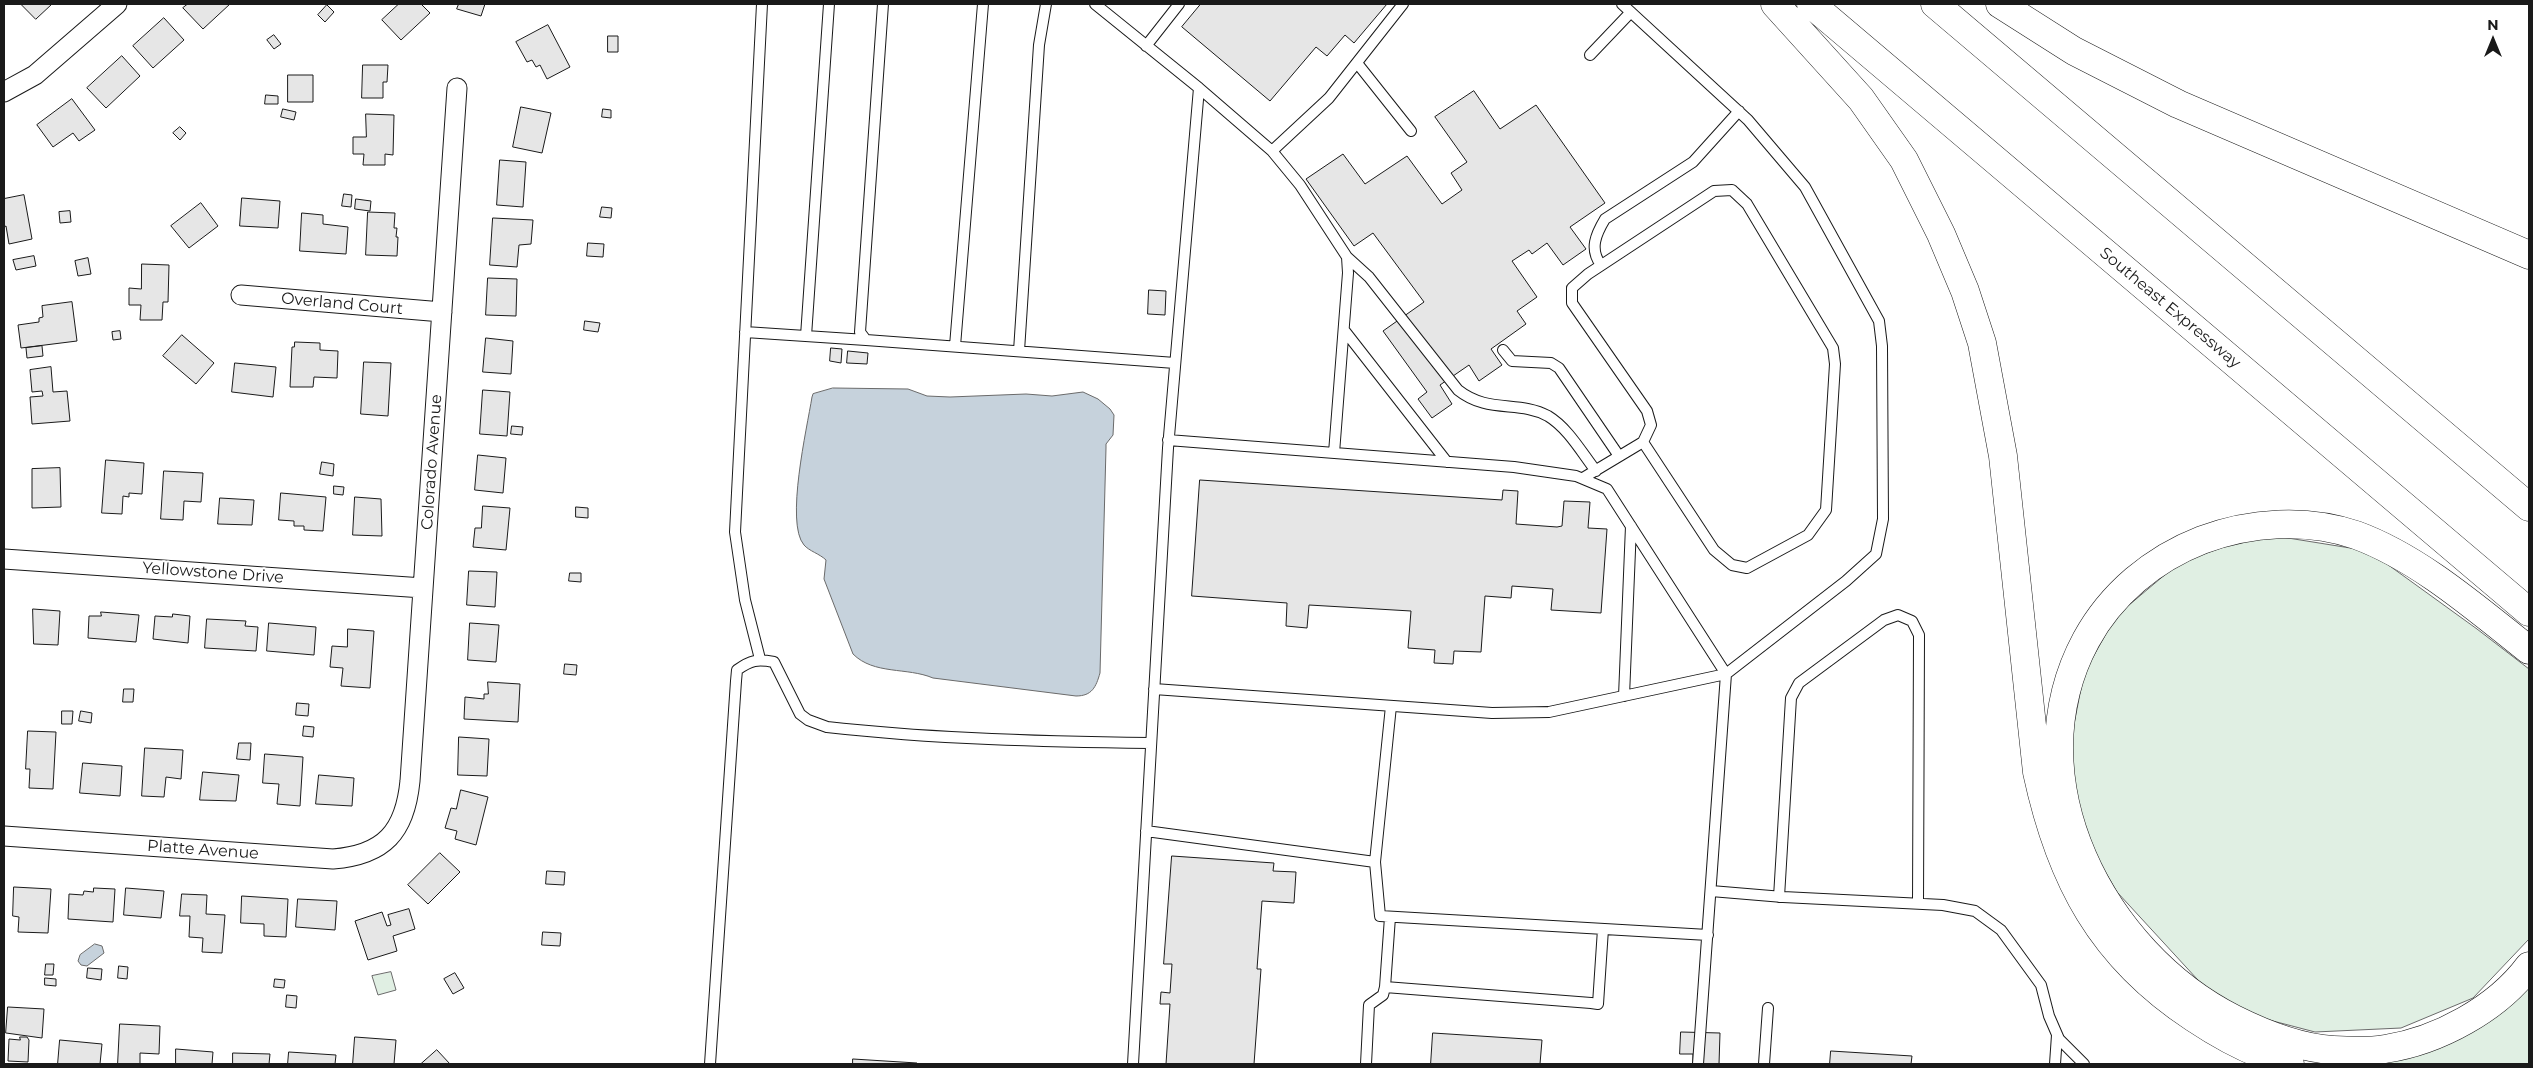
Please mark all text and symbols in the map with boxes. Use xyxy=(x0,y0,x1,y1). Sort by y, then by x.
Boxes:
north arrow xyxy=(2468,15,2518,65)
text: N xyxy=(2487,16,2499,34)
street label: Southeast Expressway xyxy=(2096,243,2244,373)
street label: Overland Court xyxy=(280,289,404,319)
street label: Colorado Avenue xyxy=(418,393,446,531)
street label: Yellowstone Drive xyxy=(142,558,284,588)
street label: Platte Avenue xyxy=(146,837,260,863)

